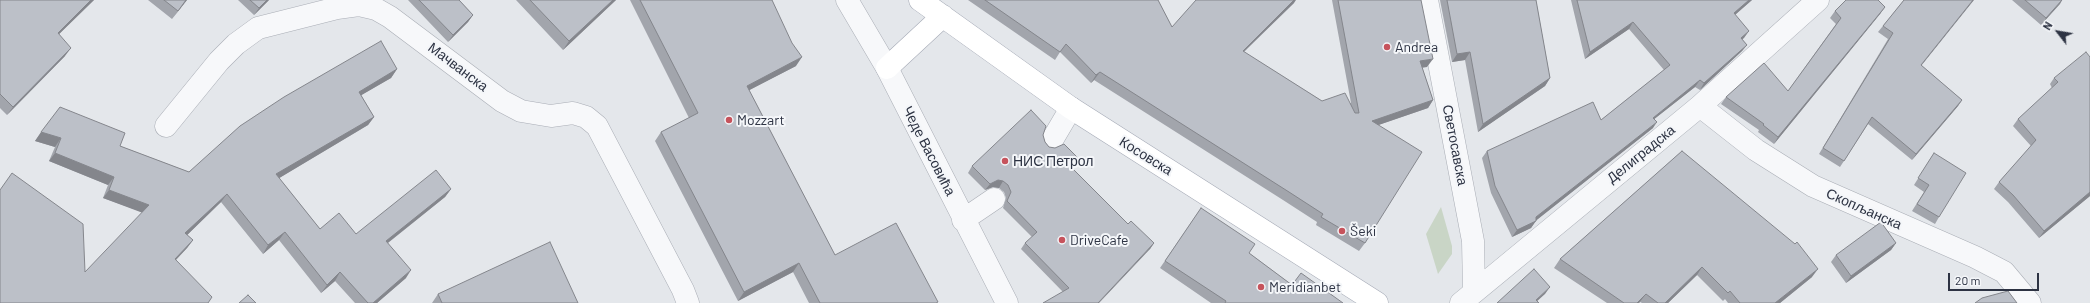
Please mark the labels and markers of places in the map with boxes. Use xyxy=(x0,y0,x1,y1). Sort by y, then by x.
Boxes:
place label: Andrea xyxy=(1395,39,1438,55)
marker: Andrea xyxy=(1382,42,1392,52)
place label: Mozzart xyxy=(737,112,785,128)
marker: Mozzart xyxy=(724,115,734,125)
place label: НИС Петрол xyxy=(1013,153,1093,169)
marker: НИС Петрол xyxy=(1000,156,1010,166)
place label: Šeki xyxy=(1350,223,1376,239)
marker: Šeki xyxy=(1337,226,1347,236)
place label: DriveCafe xyxy=(1070,232,1128,248)
marker: DriveCafe xyxy=(1057,235,1067,245)
place label: Meridianbet xyxy=(1269,279,1341,295)
marker: Meridianbet xyxy=(1256,282,1266,292)

